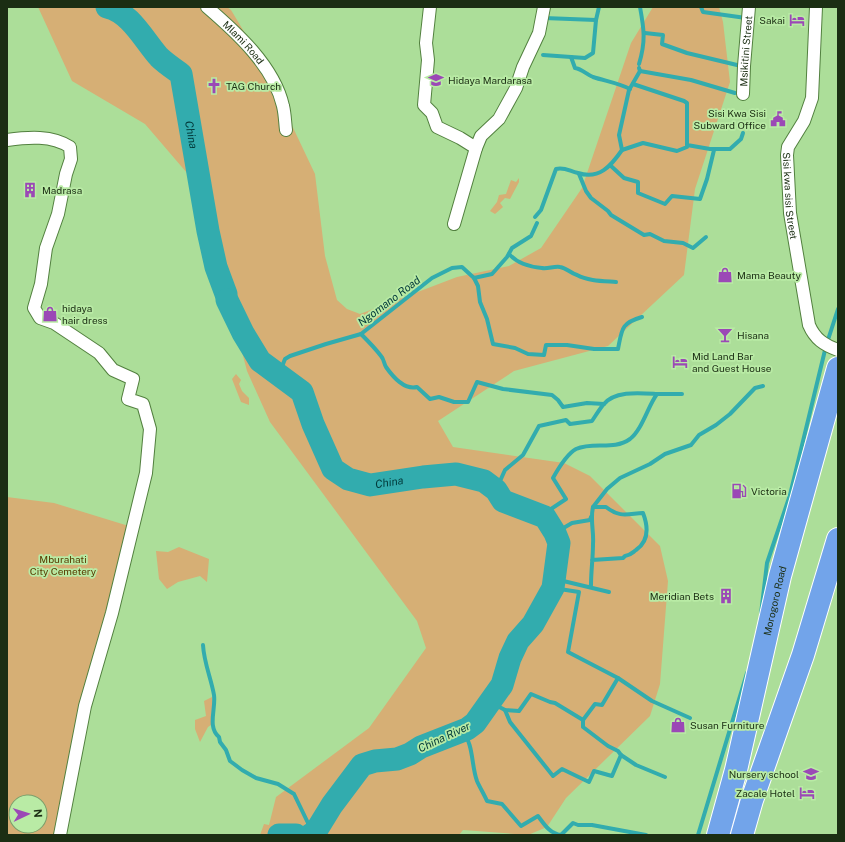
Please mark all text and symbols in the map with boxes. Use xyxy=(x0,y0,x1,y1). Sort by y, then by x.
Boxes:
hotel icon: Sakai xyxy=(788,11,806,29)
place label: Sakai xyxy=(759,14,785,26)
street label: Msikitini Street xyxy=(737,15,754,87)
street label: Mlami Road xyxy=(221,18,267,66)
school or university icon: Hidaya Mardarasa xyxy=(427,71,445,89)
place label: Hidaya Mardarasa xyxy=(448,74,532,86)
church icon: TAG Church xyxy=(205,77,223,95)
place label: TAG Church xyxy=(226,80,281,92)
place label: Sisi Kwa Sisi Subward Office xyxy=(694,107,766,131)
public building icon: Sisi Kwa Sisi Subward Office xyxy=(769,110,787,128)
water label: China xyxy=(183,120,200,150)
street label: Sisi kwa sisi Street xyxy=(781,152,800,240)
building icon: Madrasa xyxy=(21,181,39,199)
place label: Madrasa xyxy=(42,184,82,196)
shop icon: Mama Beauty xyxy=(716,266,734,284)
place label: Mama Beauty xyxy=(737,269,802,281)
water label: Ngomano Road xyxy=(355,273,423,328)
place label: hidaya hair dress xyxy=(62,302,108,326)
shop icon: hidaya hair dress xyxy=(41,305,59,323)
bar icon: Hisana xyxy=(716,326,734,344)
place label: Hisana xyxy=(737,329,769,341)
place label: Mid Land Bar and Guest House xyxy=(692,350,772,374)
hotel icon: Mid Land Bar and Guest House xyxy=(671,353,689,371)
water label: China xyxy=(374,474,404,490)
fuel station icon: Victoria xyxy=(730,482,748,500)
place label: Victoria xyxy=(751,485,787,497)
park label: Mburahati City Cemetery xyxy=(30,553,97,577)
street label: Morogoro Road xyxy=(761,564,789,637)
building icon: Meridian Bets xyxy=(717,587,735,605)
place label: Meridian Bets xyxy=(650,590,714,602)
shop icon: Susan Furniture xyxy=(669,716,687,734)
water label: China River xyxy=(416,719,473,754)
place label: Susan Furniture xyxy=(690,719,765,731)
school or university icon: Nursery school xyxy=(802,765,820,783)
place label: Nursery school xyxy=(729,768,799,780)
hotel icon: Zacale Hotel xyxy=(798,784,816,802)
place label: Zacale Hotel xyxy=(736,787,795,799)
north arrow xyxy=(8,794,48,834)
text: N xyxy=(32,809,44,818)

